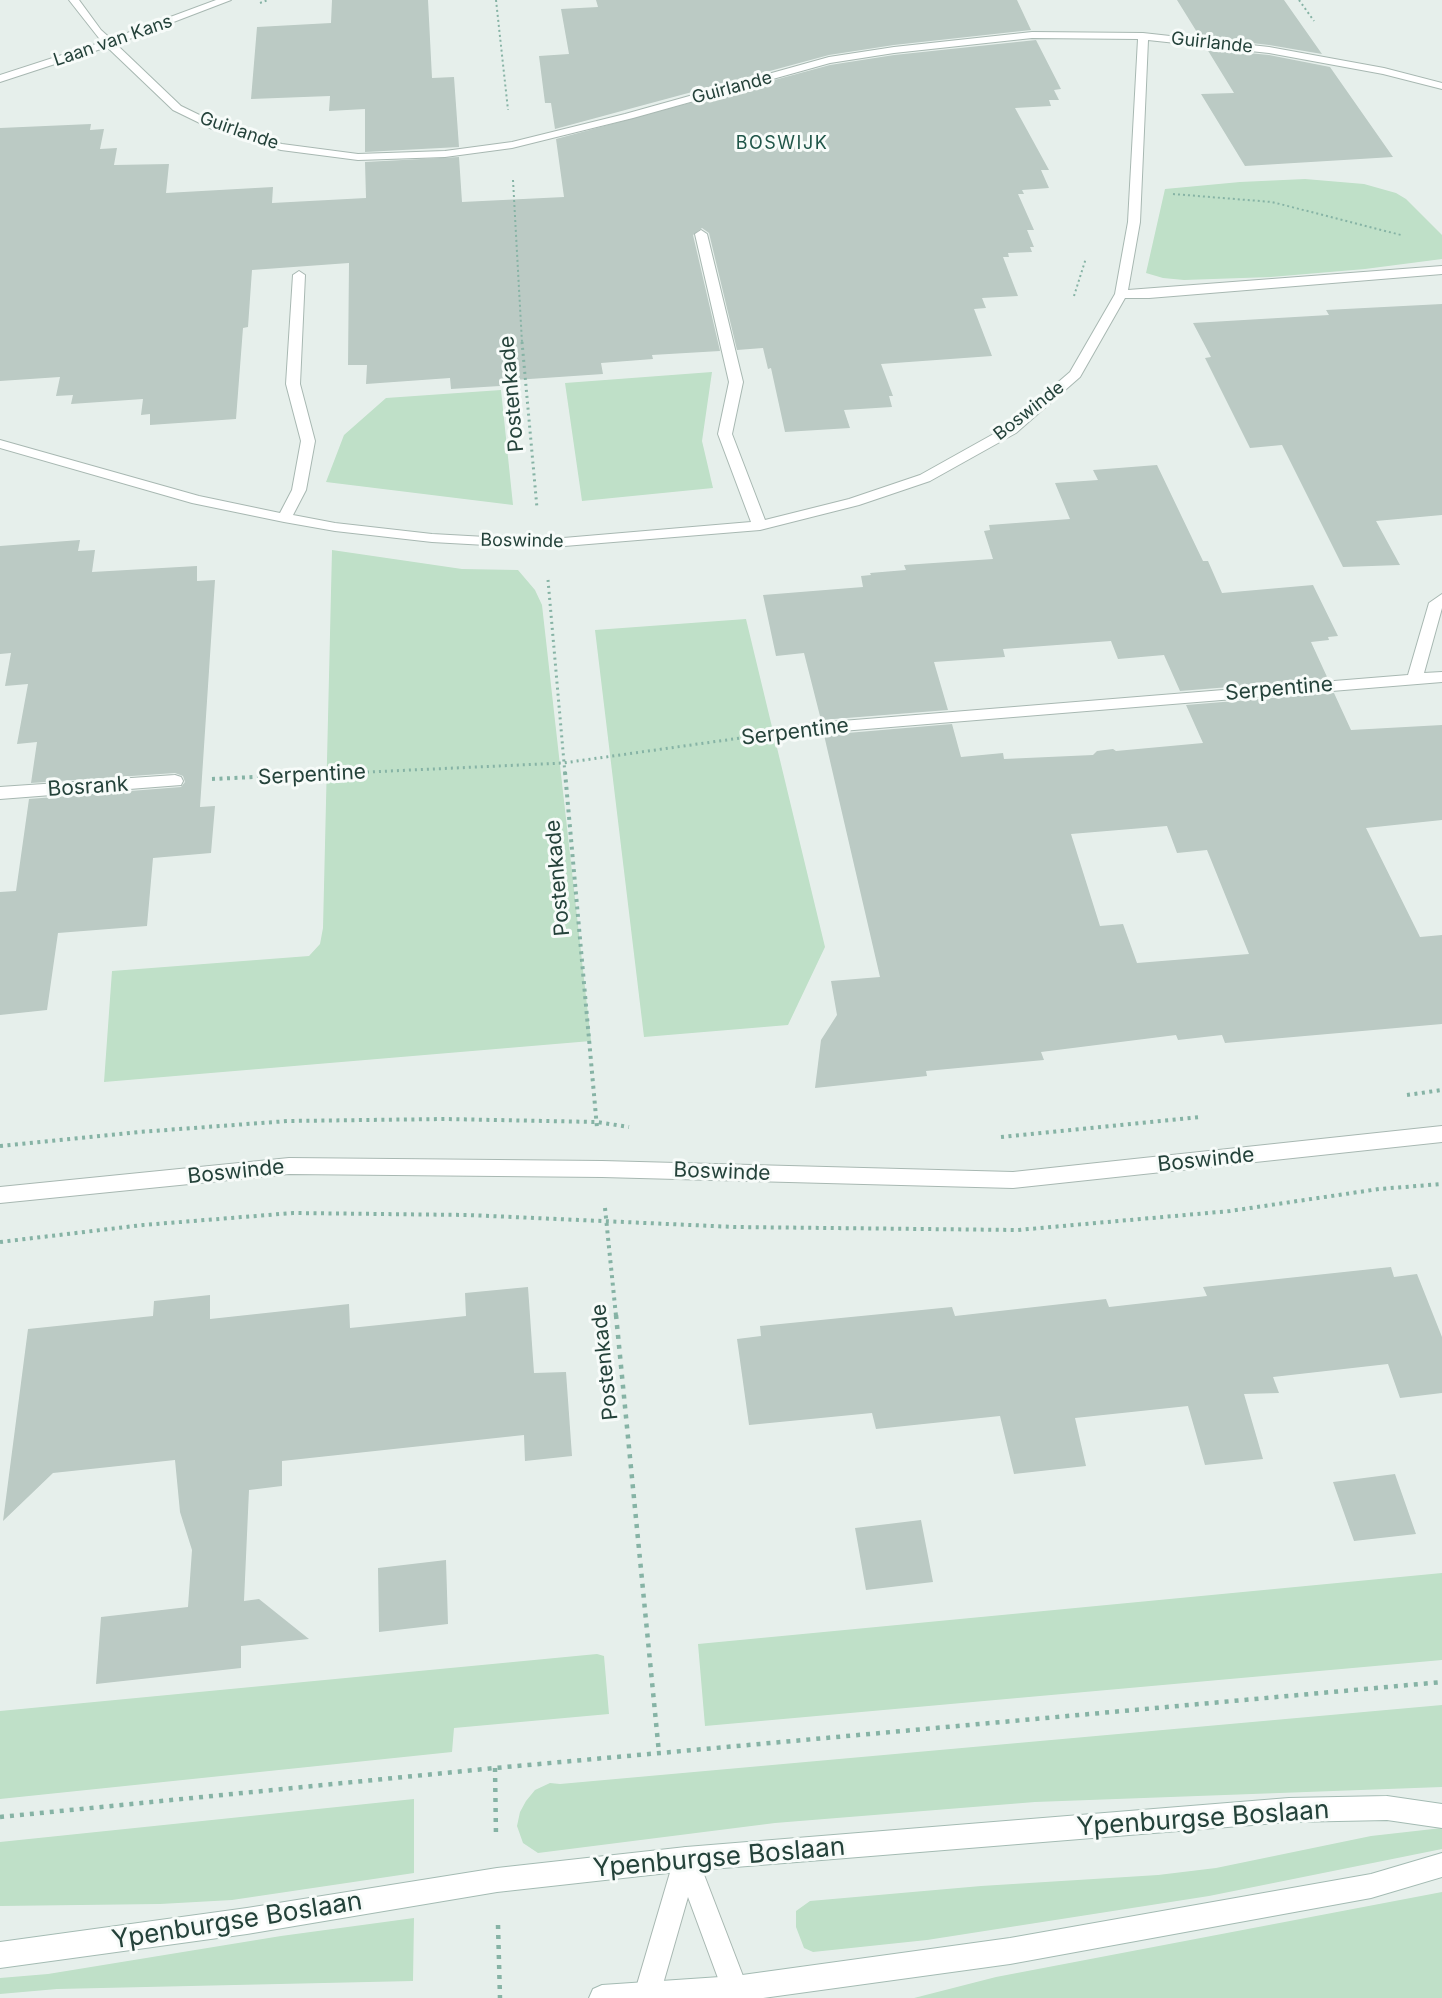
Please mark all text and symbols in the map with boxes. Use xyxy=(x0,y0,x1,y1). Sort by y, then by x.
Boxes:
street label: Laan van Kans xyxy=(51,11,175,71)
street label: Guirlande xyxy=(1170,28,1254,58)
street label: Guirlande xyxy=(690,67,774,109)
street label: Guirlande xyxy=(197,107,281,155)
district label: BOSWIJK xyxy=(736,133,828,155)
street label: Postenkade xyxy=(494,335,530,453)
street label: Boswinde xyxy=(990,377,1068,445)
street label: Boswinde xyxy=(480,529,564,553)
street label: Serpentine xyxy=(1224,672,1334,706)
street label: Serpentine xyxy=(740,713,850,751)
street label: Serpentine xyxy=(257,760,367,790)
street label: Bosrank xyxy=(47,772,129,802)
street label: Postenkade xyxy=(540,819,576,937)
street label: Boswinde xyxy=(1156,1142,1256,1178)
street label: Boswinde xyxy=(186,1154,286,1190)
street label: Boswinde xyxy=(673,1158,771,1186)
street label: Postenkade xyxy=(586,1303,624,1421)
street label: Ypenburgse Boslaan xyxy=(1076,1795,1330,1843)
street label: Ypenburgse Boslaan xyxy=(592,1831,846,1885)
street label: Ypenburgse Boslaan xyxy=(110,1886,364,1956)

